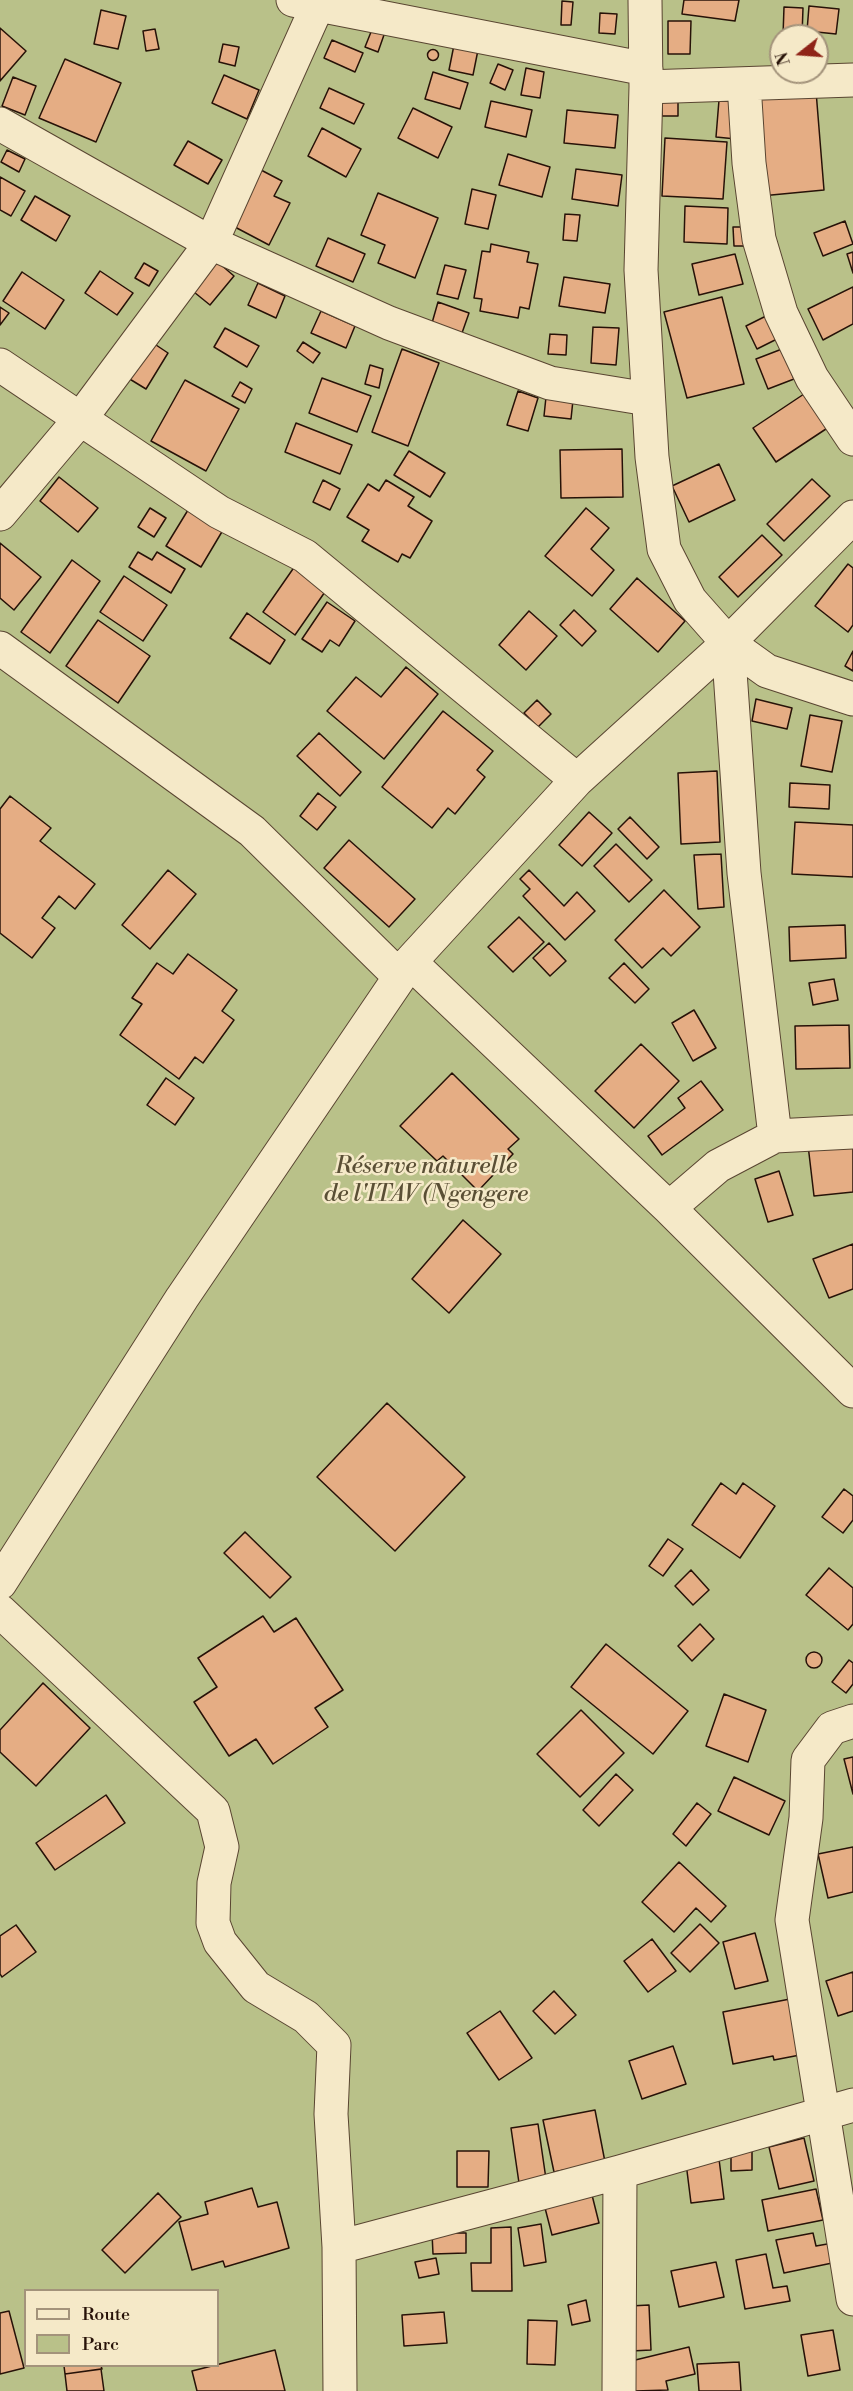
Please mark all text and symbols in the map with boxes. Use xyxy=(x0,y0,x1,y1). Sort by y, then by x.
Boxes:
north arrow xyxy=(769,24,829,84)
text: N xyxy=(772,50,795,68)
park label: Réserve naturelle de l'ITAV (Ngengere xyxy=(324,1153,528,1209)
legend xyxy=(24,2289,219,2367)
text: Route xyxy=(82,2303,130,2326)
text: Parc xyxy=(82,2333,119,2356)

